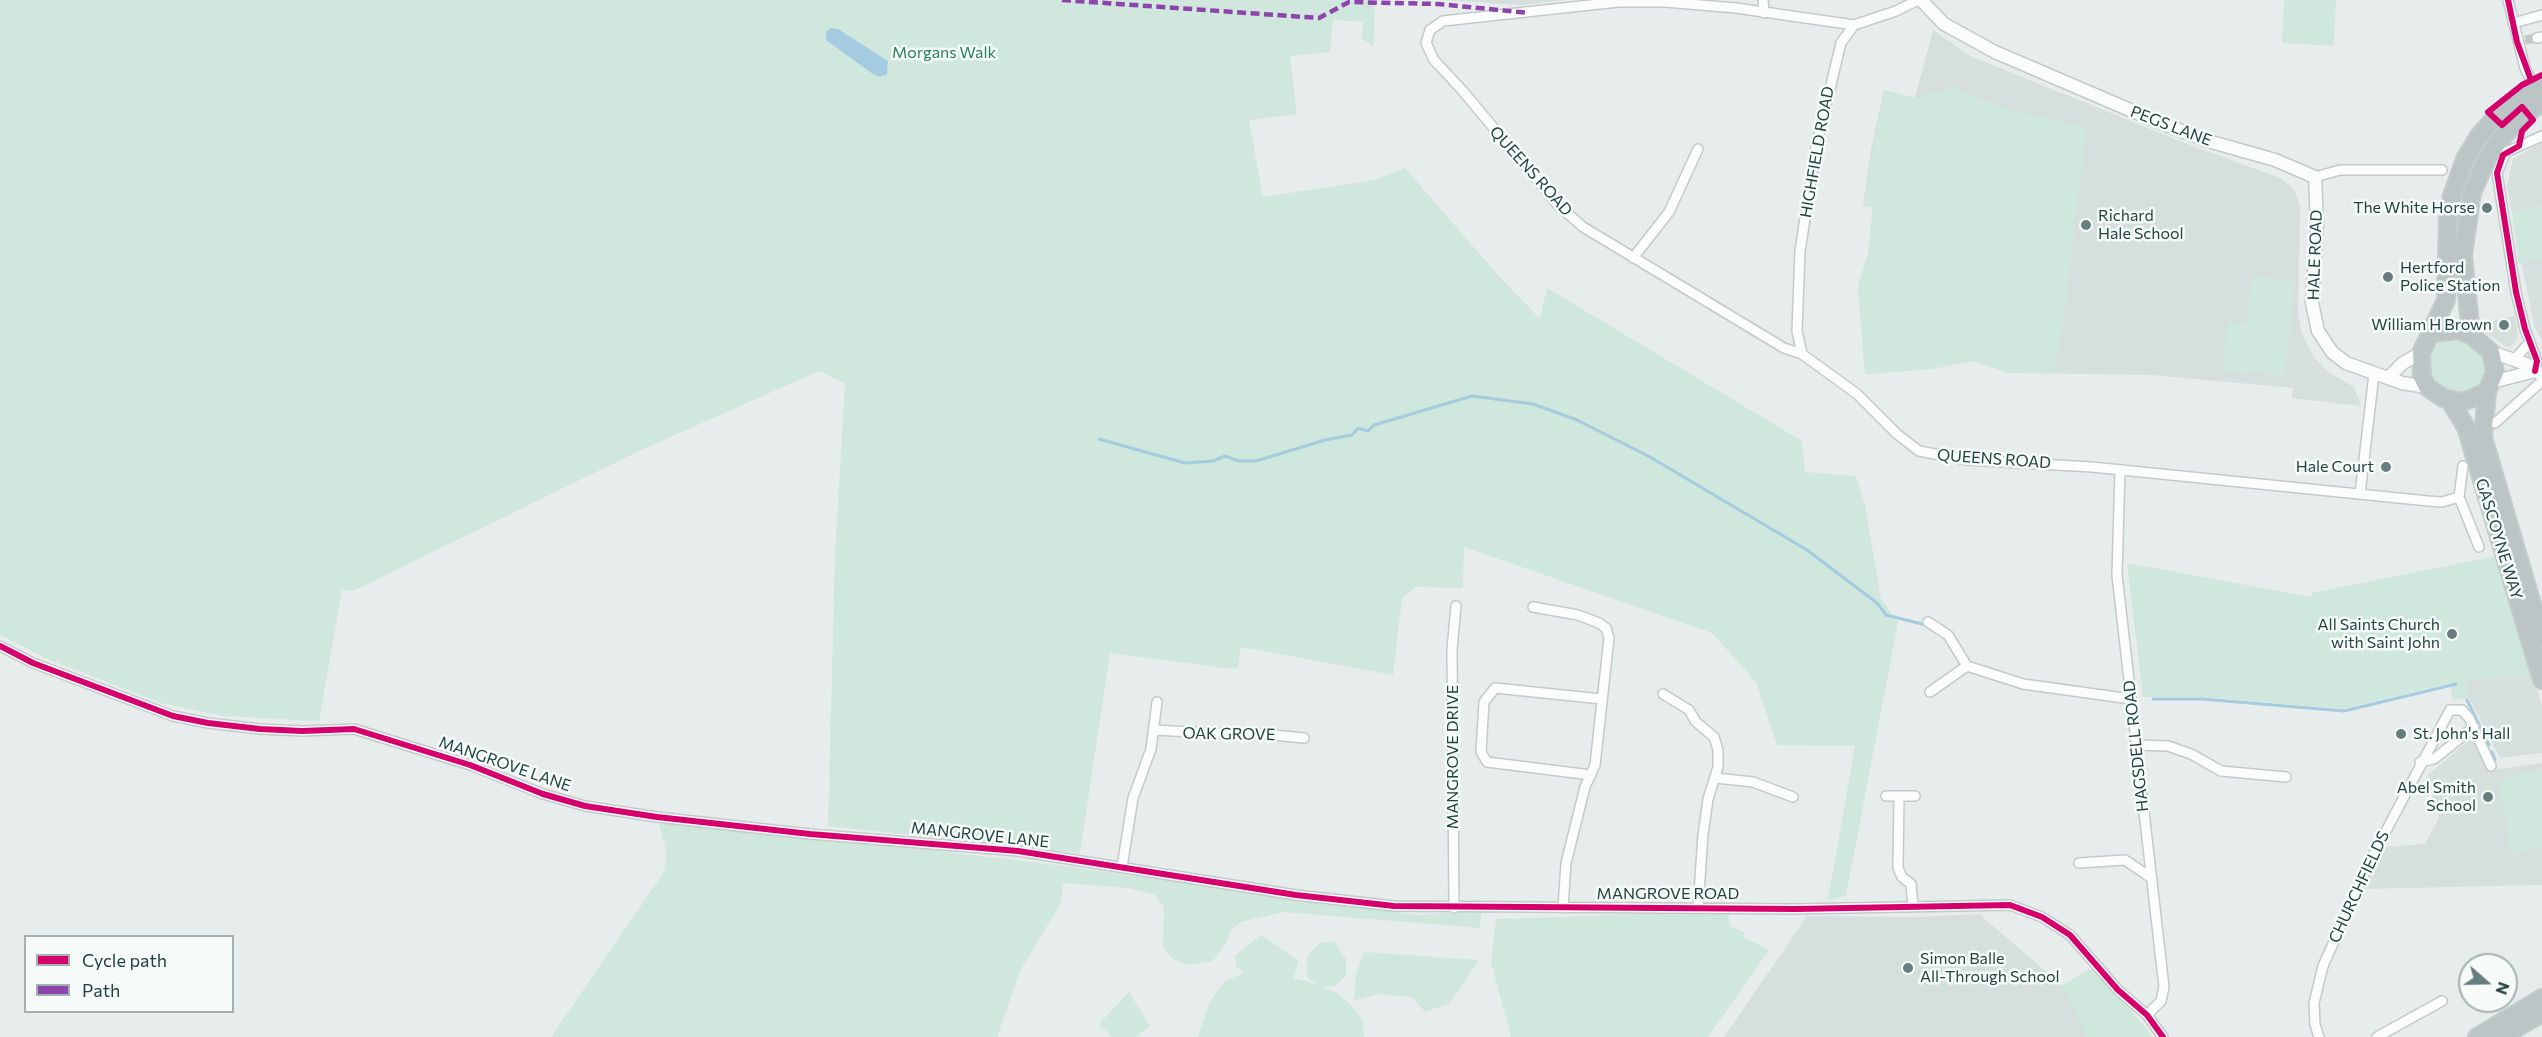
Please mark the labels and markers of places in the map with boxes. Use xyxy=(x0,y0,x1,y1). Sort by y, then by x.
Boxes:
place label: The White Horse xyxy=(2353,198,2475,218)
marker: The White Horse xyxy=(2480,201,2494,215)
place label: Richard Hale School xyxy=(2098,206,2184,244)
marker: Richard Hale School xyxy=(2079,218,2093,232)
place label: Hertford Police Station xyxy=(2400,258,2500,296)
marker: Hertford Police Station xyxy=(2381,270,2395,284)
place label: William H Brown xyxy=(2371,315,2492,335)
marker: William H Brown xyxy=(2497,318,2511,332)
place label: Hale Court xyxy=(2296,457,2374,477)
marker: Hale Court xyxy=(2379,460,2393,474)
place label: All Saints Church with Saint John xyxy=(2318,615,2440,653)
marker: All Saints Church with Saint John xyxy=(2445,627,2459,641)
place label: St. John's Hall xyxy=(2413,724,2510,744)
marker: St. John's Hall xyxy=(2394,727,2408,741)
place label: Abel Smith School xyxy=(2397,778,2476,816)
marker: Abel Smith School xyxy=(2481,790,2495,804)
place label: Simon Balle All-Through School xyxy=(1920,949,2060,987)
marker: Simon Balle All-Through School xyxy=(1901,961,1915,975)

